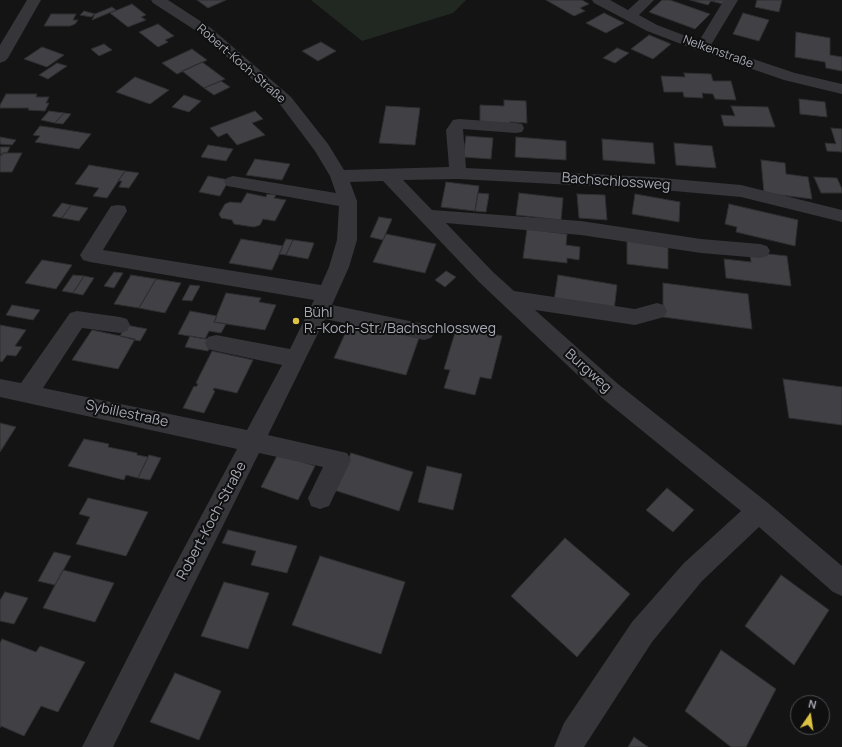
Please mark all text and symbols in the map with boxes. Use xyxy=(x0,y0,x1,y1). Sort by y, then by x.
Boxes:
street label: Robert-Koch-Straße xyxy=(194,22,288,106)
street label: Nelkenstraße xyxy=(681,33,755,71)
street label: Bachschlossweg xyxy=(561,170,671,194)
place label: Bühl R.-Koch-Str./Bachschlossweg xyxy=(304,305,496,338)
marker: Bühl R.-Koch-Str./Bachschlossweg xyxy=(291,316,301,326)
street label: Burgweg xyxy=(561,346,615,396)
street label: Sybillestraße xyxy=(84,397,170,431)
street label: Robert-Koch-Straße xyxy=(174,459,250,583)
north arrow xyxy=(790,695,830,735)
text: N xyxy=(807,696,818,712)

